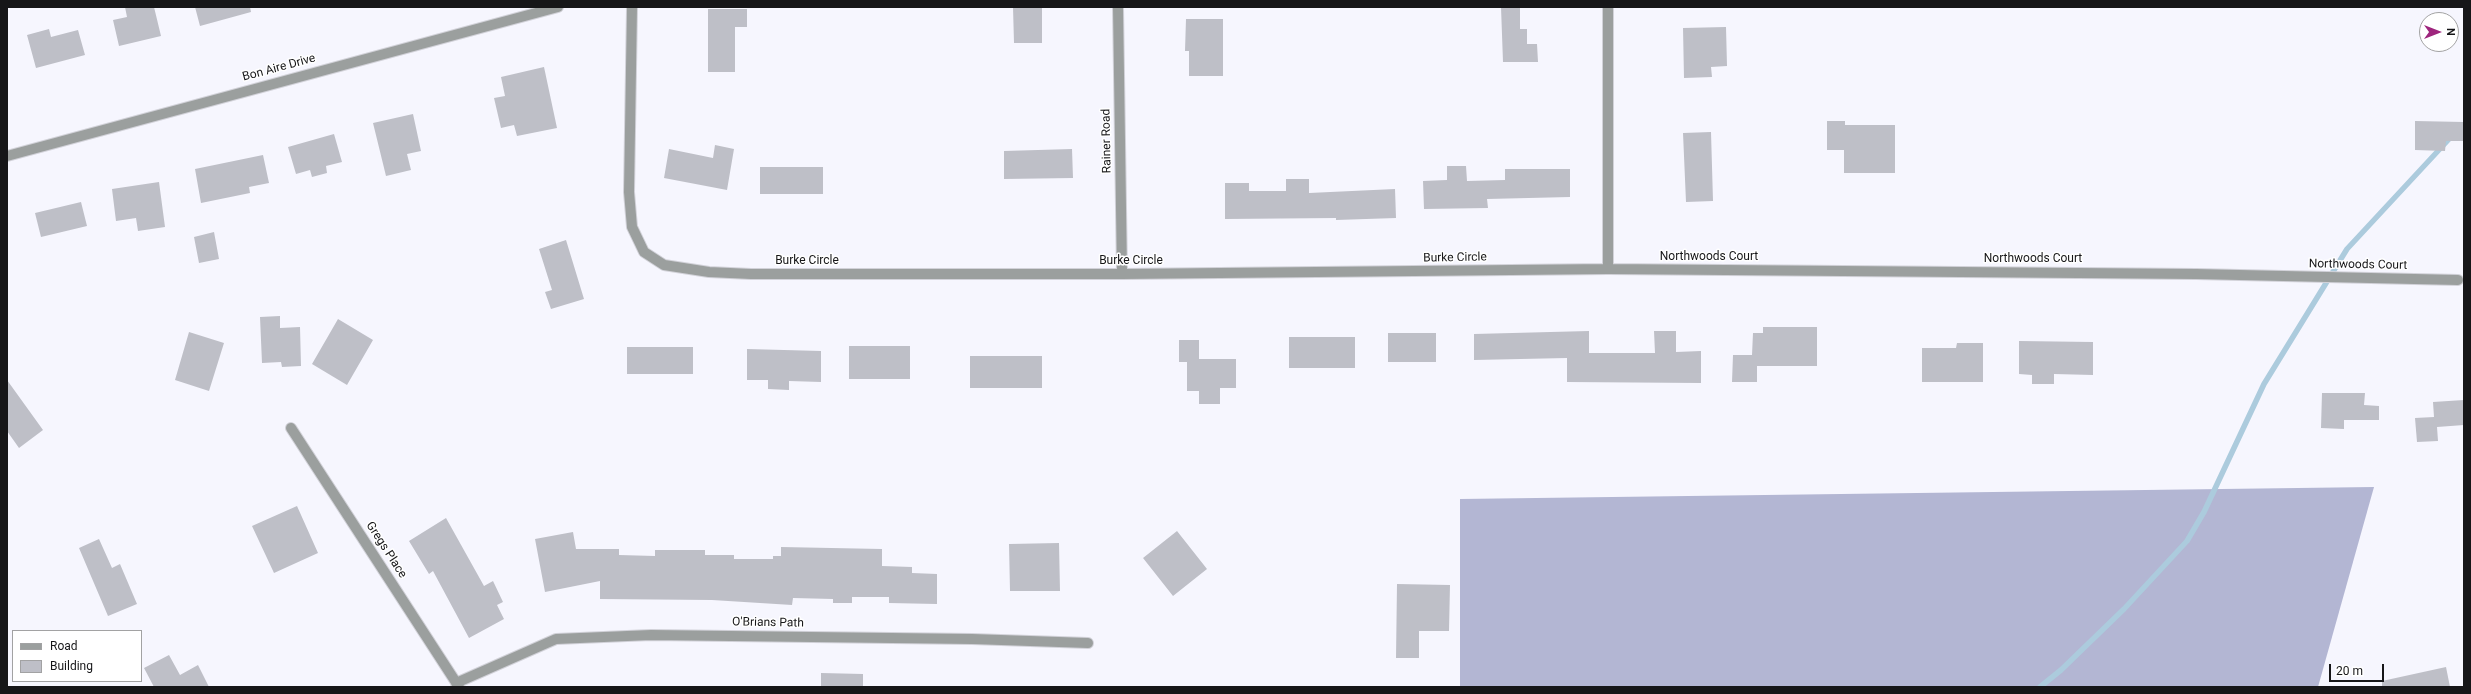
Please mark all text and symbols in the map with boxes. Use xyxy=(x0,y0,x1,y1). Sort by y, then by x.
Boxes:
north arrow xyxy=(2419,12,2459,52)
text: N xyxy=(2444,28,2457,36)
street label: Bon Aire Drive xyxy=(241,51,317,85)
street label: Rainer Road xyxy=(1099,109,1115,173)
street label: Burke Circle xyxy=(1423,250,1487,266)
street label: Northwoods Court xyxy=(1660,250,1758,264)
street label: Northwoods Court xyxy=(1984,252,2082,266)
street label: Burke Circle xyxy=(775,254,839,268)
street label: Burke Circle xyxy=(1099,254,1163,268)
street label: Northwoods Court xyxy=(2309,257,2407,273)
street label: Gregs Place xyxy=(363,519,409,581)
street label: O'Brians Path xyxy=(732,615,804,631)
legend xyxy=(12,630,142,682)
text: Road xyxy=(50,639,78,653)
scale bar xyxy=(2331,656,2386,682)
text: Building xyxy=(50,659,93,673)
text: 20 m xyxy=(2336,664,2363,678)

